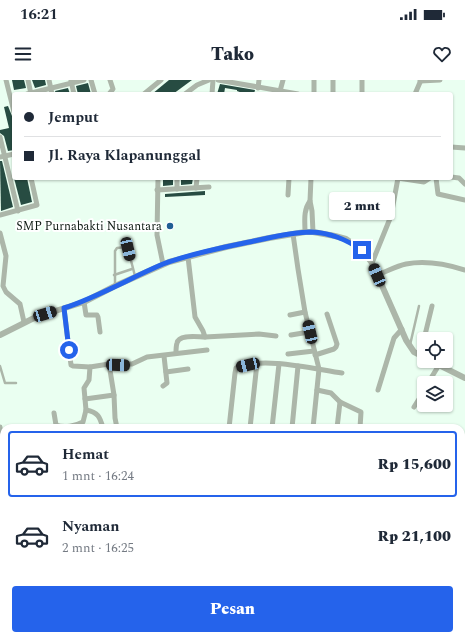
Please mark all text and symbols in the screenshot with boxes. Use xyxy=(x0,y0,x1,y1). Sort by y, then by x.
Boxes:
text: 16:21 xyxy=(20,3,58,26)
text: Tako xyxy=(211,41,254,68)
icon: menu xyxy=(12,43,34,65)
icon: heart xyxy=(431,43,453,65)
text: Jemput xyxy=(48,106,99,129)
text: Jl. Raya Klapanunggal xyxy=(48,144,201,167)
callout: 2 mnt xyxy=(329,192,395,220)
text: 2 mnt xyxy=(344,196,380,216)
place label: SMP Purnabakti Nusantara xyxy=(16,217,162,236)
marker: SMP Purnabakti Nusantara xyxy=(165,221,175,231)
car xyxy=(119,236,137,262)
route end xyxy=(353,241,371,259)
car xyxy=(367,262,387,288)
car xyxy=(32,305,58,323)
car xyxy=(301,319,319,345)
map controls xyxy=(417,332,453,412)
button: locate xyxy=(417,332,453,368)
route start xyxy=(60,341,78,359)
car xyxy=(235,356,261,374)
car xyxy=(106,359,130,371)
button: layers xyxy=(417,376,453,412)
text: Hemat xyxy=(62,443,109,466)
icon: car xyxy=(14,446,50,482)
text: Rp 15,600 xyxy=(377,453,451,476)
text: 1 mnt · 16:24 xyxy=(62,466,134,486)
text: Nyaman xyxy=(62,515,120,538)
icon: car xyxy=(14,518,50,554)
text: Rp 21,100 xyxy=(377,525,451,548)
text: 2 mnt · 16:25 xyxy=(62,538,134,558)
button: Pesan xyxy=(12,586,453,632)

